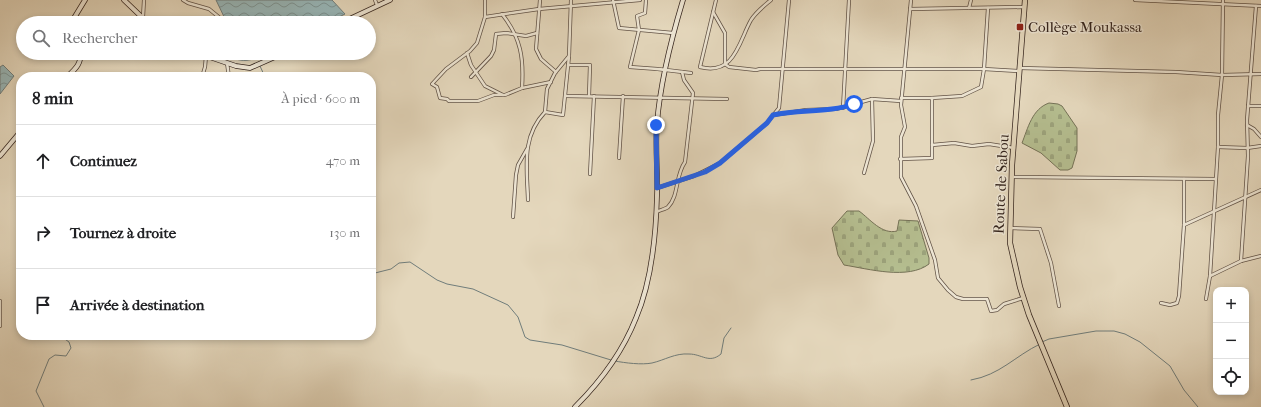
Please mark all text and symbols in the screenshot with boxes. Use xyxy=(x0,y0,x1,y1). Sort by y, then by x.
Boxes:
search box xyxy=(16,16,376,60)
place label: Collège Moukassa xyxy=(1028,18,1143,36)
marker: Collège Moukassa xyxy=(1015,22,1025,32)
icon: search xyxy=(30,27,52,49)
text: Rechercher xyxy=(62,29,137,47)
text: 8 min xyxy=(32,88,73,108)
text: À pied · 600 m xyxy=(281,91,360,106)
route start xyxy=(845,95,863,113)
route end xyxy=(647,116,665,134)
street label: Route de Sabou xyxy=(989,133,1013,234)
icon: ahead xyxy=(32,150,54,172)
text: Continuez xyxy=(70,152,137,170)
text: 470 m xyxy=(326,153,360,168)
icon: right xyxy=(32,222,54,244)
text: Tournez à droite xyxy=(70,224,176,242)
text: 130 m xyxy=(329,225,360,240)
map controls xyxy=(1213,287,1249,395)
button: + xyxy=(1213,287,1249,323)
icon: arrive xyxy=(32,294,54,316)
text: Arrivée à destination xyxy=(70,296,205,314)
button: − xyxy=(1213,323,1249,359)
button: locate xyxy=(1213,359,1249,395)

